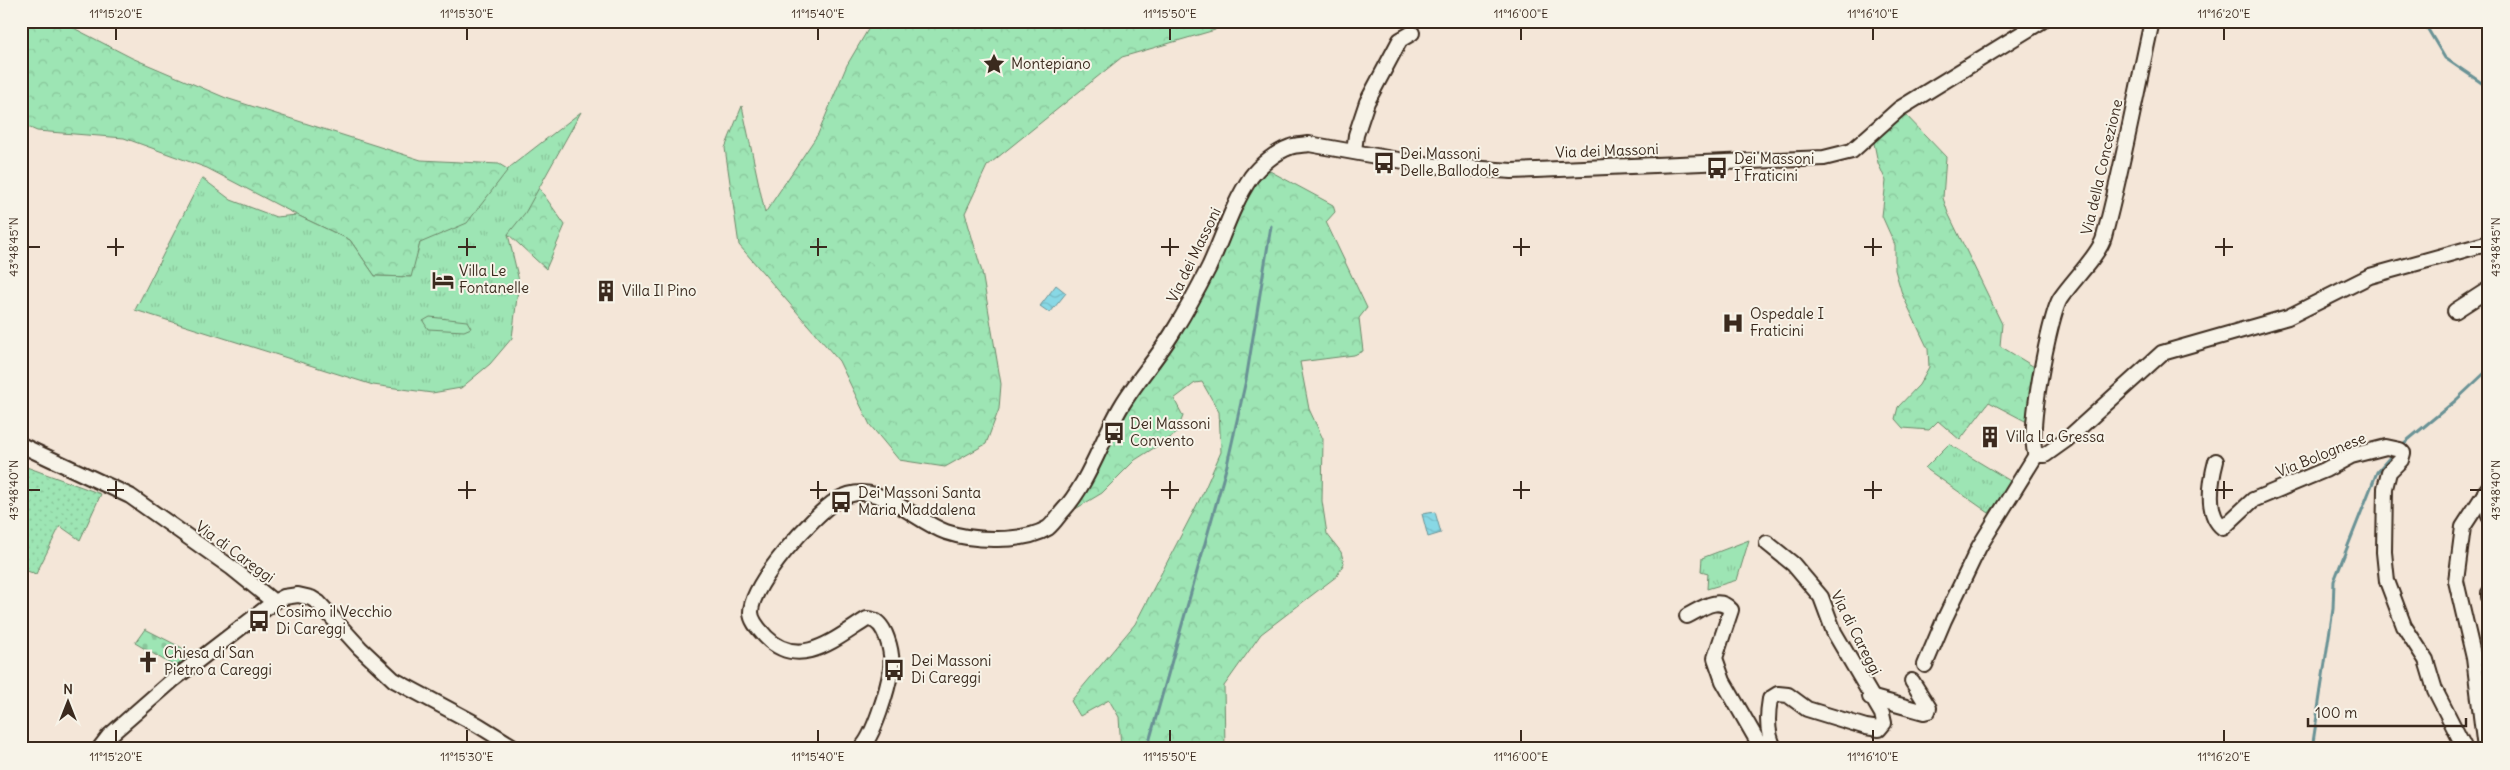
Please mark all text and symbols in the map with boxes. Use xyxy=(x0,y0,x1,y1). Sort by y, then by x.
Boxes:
text: 11°15'20"E xyxy=(89,6,143,21)
text: 11°15'30"E xyxy=(440,6,494,21)
text: 11°15'40"E xyxy=(791,6,845,21)
text: 11°15'50"E xyxy=(1143,6,1197,21)
text: 11°16'00"E xyxy=(1494,6,1548,21)
text: 11°16'10"E xyxy=(1847,6,1899,21)
text: 11°16'20"E xyxy=(2197,6,2251,21)
place icon: Montepiano xyxy=(981,51,1007,77)
place label: Montepiano xyxy=(1011,54,1091,73)
street label: Via della Concezione xyxy=(2077,97,2126,237)
street label: Via dei Massoni xyxy=(1555,139,1659,162)
place label: Dei Massoni Delle Ballodole xyxy=(1400,144,1499,180)
place label: Dei Massoni I Fraticini xyxy=(1734,149,1814,185)
bus stop icon: Dei Massoni Delle Ballodole xyxy=(1371,150,1397,176)
bus stop icon: Dei Massoni I Fraticini xyxy=(1704,155,1730,181)
street label: Via dei Massoni xyxy=(1162,204,1225,305)
text: 43°48'45"N xyxy=(6,217,21,277)
text: 43°48'45"N xyxy=(2488,217,2503,277)
place label: Villa Le Fontanelle xyxy=(459,261,529,297)
hotel icon: Villa Le Fontanelle xyxy=(430,267,456,293)
building icon: Villa Il Pino xyxy=(593,278,619,304)
place label: Villa Il Pino xyxy=(622,281,697,300)
place label: Ospedale I Fraticini xyxy=(1750,304,1824,340)
hospital icon: Ospedale I Fraticini xyxy=(1720,310,1746,336)
place label: Dei Massoni Convento xyxy=(1130,414,1210,450)
bus stop icon: Dei Massoni Convento xyxy=(1101,420,1127,446)
building icon: Villa La Gressa xyxy=(1977,424,2003,450)
place label: Villa La Gressa xyxy=(2006,427,2105,446)
street label: Via Bolognese xyxy=(2273,428,2368,481)
text: 43°48'40"N xyxy=(6,460,21,520)
text: 43°48'40"N xyxy=(2488,460,2503,520)
place label: Dei Massoni Santa Maria Maddalena xyxy=(858,483,981,519)
bus stop icon: Dei Massoni Santa Maria Maddalena xyxy=(828,489,854,515)
street label: Via di Careggi xyxy=(192,517,278,587)
street label: Via di Careggi xyxy=(1827,587,1886,678)
place label: Cosimo il Vecchio Di Careggi xyxy=(276,602,392,638)
bus stop icon: Cosimo il Vecchio Di Careggi xyxy=(246,608,272,634)
place label: Chiesa di San Pietro a Careggi xyxy=(164,643,272,679)
church icon: Chiesa di San Pietro a Careggi xyxy=(135,649,161,675)
place label: Dei Massoni Di Careggi xyxy=(911,651,991,687)
bus stop icon: Dei Massoni Di Careggi xyxy=(881,657,907,683)
north arrow xyxy=(42,678,92,728)
text: N xyxy=(63,680,73,698)
scale bar xyxy=(2308,695,2465,727)
text: 100 m xyxy=(2315,703,2357,722)
text: 11°15'20"E xyxy=(89,749,143,764)
text: 11°15'30"E xyxy=(440,749,494,764)
text: 11°15'40"E xyxy=(791,749,845,764)
text: 11°15'50"E xyxy=(1143,749,1197,764)
text: 11°16'00"E xyxy=(1494,749,1548,764)
text: 11°16'10"E xyxy=(1847,749,1899,764)
text: 11°16'20"E xyxy=(2197,749,2251,764)

